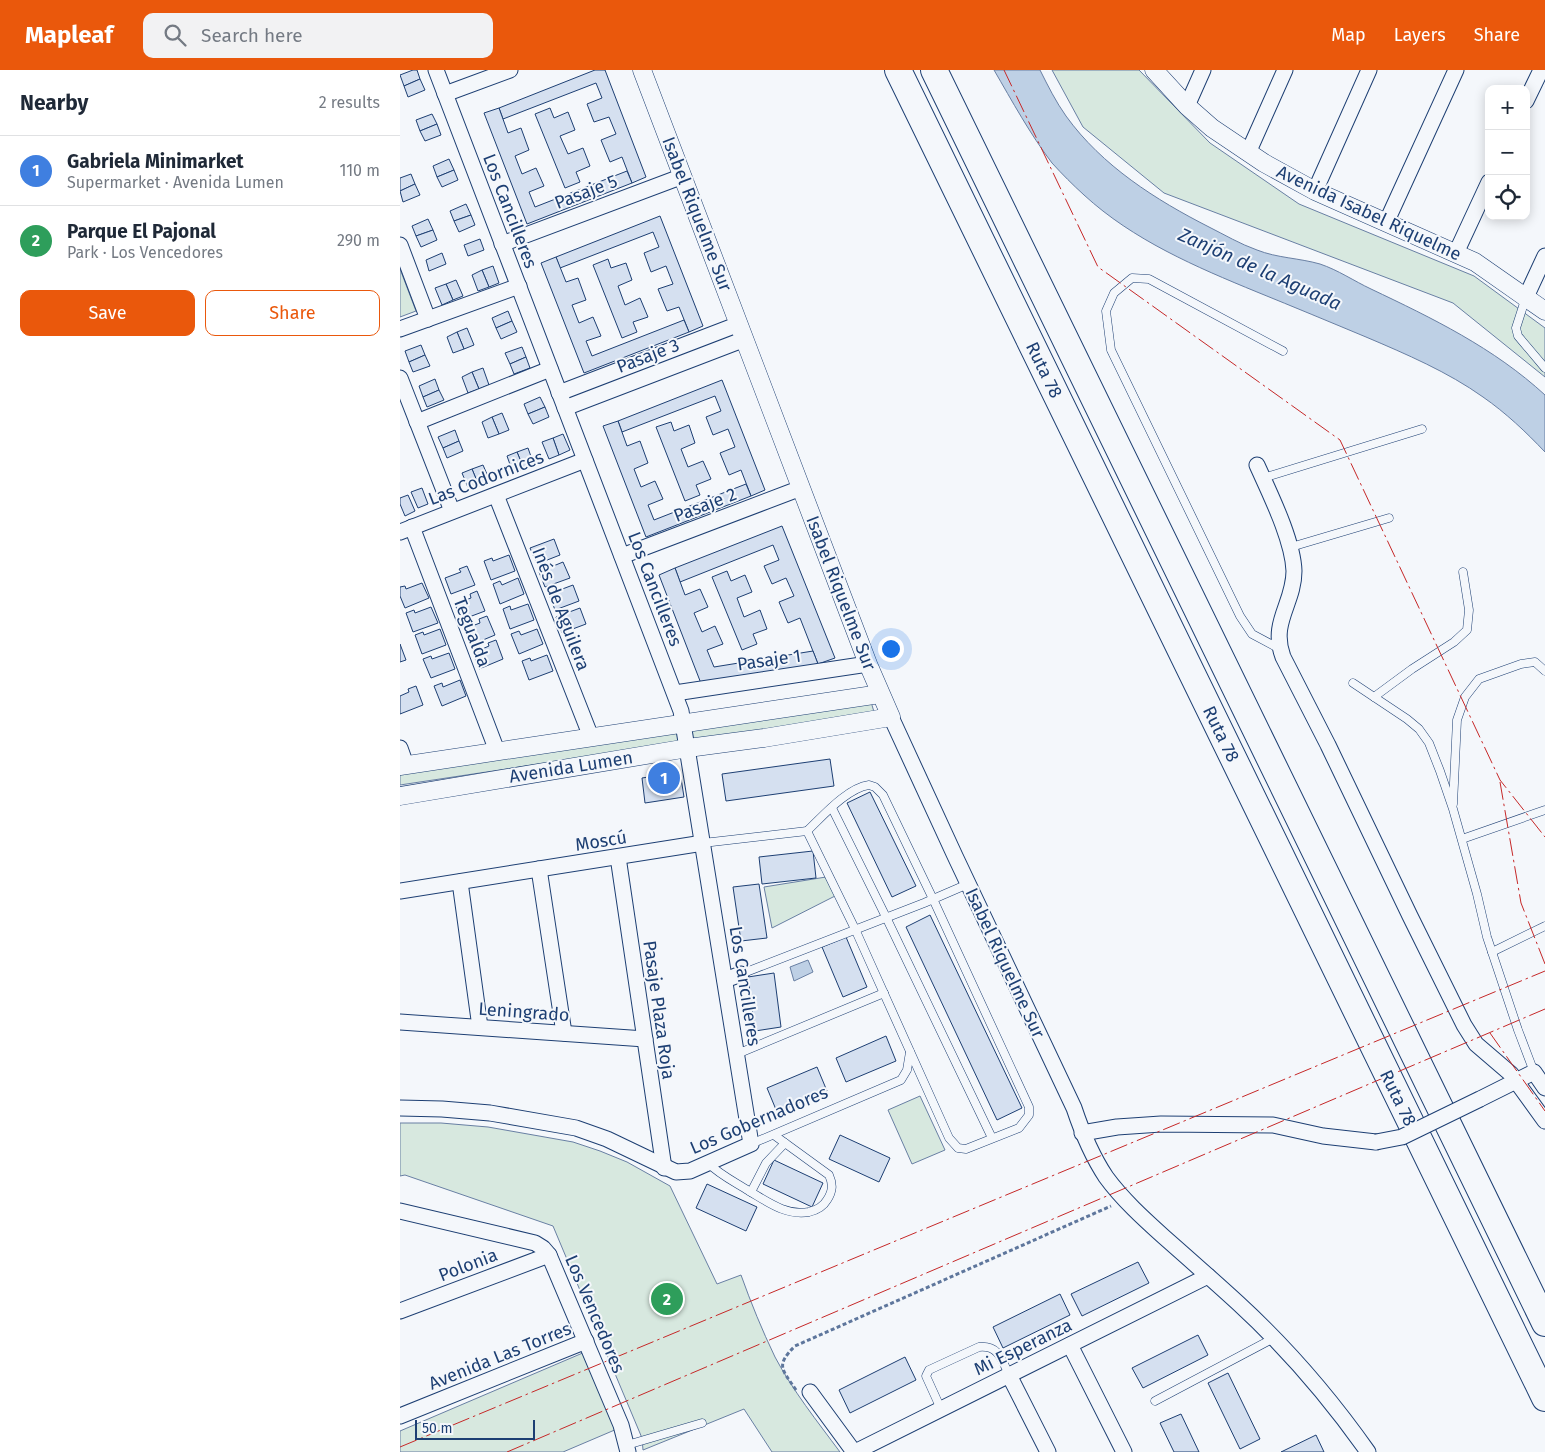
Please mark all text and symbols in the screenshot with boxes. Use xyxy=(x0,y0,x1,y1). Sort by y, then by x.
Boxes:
search box xyxy=(143,13,493,58)
text: Mapleaf xyxy=(25,21,113,49)
icon: search xyxy=(161,21,189,49)
text: Search here xyxy=(201,24,303,47)
text: Map xyxy=(1331,24,1366,46)
text: Layers xyxy=(1394,24,1446,46)
text: Share xyxy=(1474,24,1520,46)
map controls xyxy=(1485,85,1530,220)
button: + xyxy=(1485,85,1530,130)
text: Nearby xyxy=(20,90,88,116)
text: 2 results xyxy=(319,93,380,112)
button: − xyxy=(1485,130,1530,175)
street label: Isabel Riquelme Sur xyxy=(657,134,737,294)
text: Gabriela Minimarket xyxy=(67,150,244,173)
street label: Los Cancilleres xyxy=(478,151,542,271)
text: 1 xyxy=(32,161,40,180)
text: 110 m xyxy=(339,161,380,180)
street label: Avenida Isabel Riquelme xyxy=(1273,161,1465,265)
street label: Pasaje 5 xyxy=(551,170,621,214)
text: Supermarket · Avenida Lumen xyxy=(67,173,284,192)
button: locate xyxy=(1485,175,1530,220)
text: Parque El Pajonal xyxy=(67,220,216,243)
water label: Zanjón de la Aguada xyxy=(1174,222,1345,315)
text: 2 xyxy=(32,231,40,250)
text: 290 m xyxy=(337,231,380,250)
text: Park · Los Vencedores xyxy=(67,243,223,262)
button: Save xyxy=(20,290,195,336)
button: Share xyxy=(205,290,380,336)
street label: Pasaje 3 xyxy=(613,334,683,378)
street label: Ruta 78 xyxy=(1021,338,1067,402)
street label: Las Codornices xyxy=(425,446,547,510)
street label: Pasaje 2 xyxy=(671,483,740,527)
street label: Isabel Riquelme Sur xyxy=(801,513,881,673)
street label: Los Cancilleres xyxy=(623,529,687,649)
street label: Inés de Aguilera xyxy=(527,544,595,674)
street label: Tegualda xyxy=(449,594,495,670)
your location xyxy=(878,636,904,662)
street label: Pasaje 1 xyxy=(736,645,802,675)
street label: Ruta 78 xyxy=(1198,702,1244,766)
street label: Avenida Lumen xyxy=(508,746,634,788)
pin: 1 xyxy=(648,759,680,797)
street label: Moscú xyxy=(574,826,628,856)
street label: Isabel Riquelme Sur xyxy=(961,884,1050,1042)
street label: Los Cancilleres xyxy=(725,925,765,1047)
street label: Pasaje Plaza Roja xyxy=(638,939,680,1081)
street label: Leningrado xyxy=(478,998,570,1026)
street label: Ruta 78 xyxy=(1375,1066,1421,1130)
street label: Los Gobernadores xyxy=(687,1081,831,1159)
street label: Polonia xyxy=(435,1244,501,1286)
street label: Los Vencedores xyxy=(560,1252,630,1376)
pin: 2 xyxy=(651,1280,683,1318)
street label: Mi Esperanza xyxy=(970,1314,1076,1380)
street label: Avenida Las Torres xyxy=(425,1317,575,1395)
scale bar xyxy=(415,1417,535,1440)
text: 50 m xyxy=(422,1420,453,1437)

